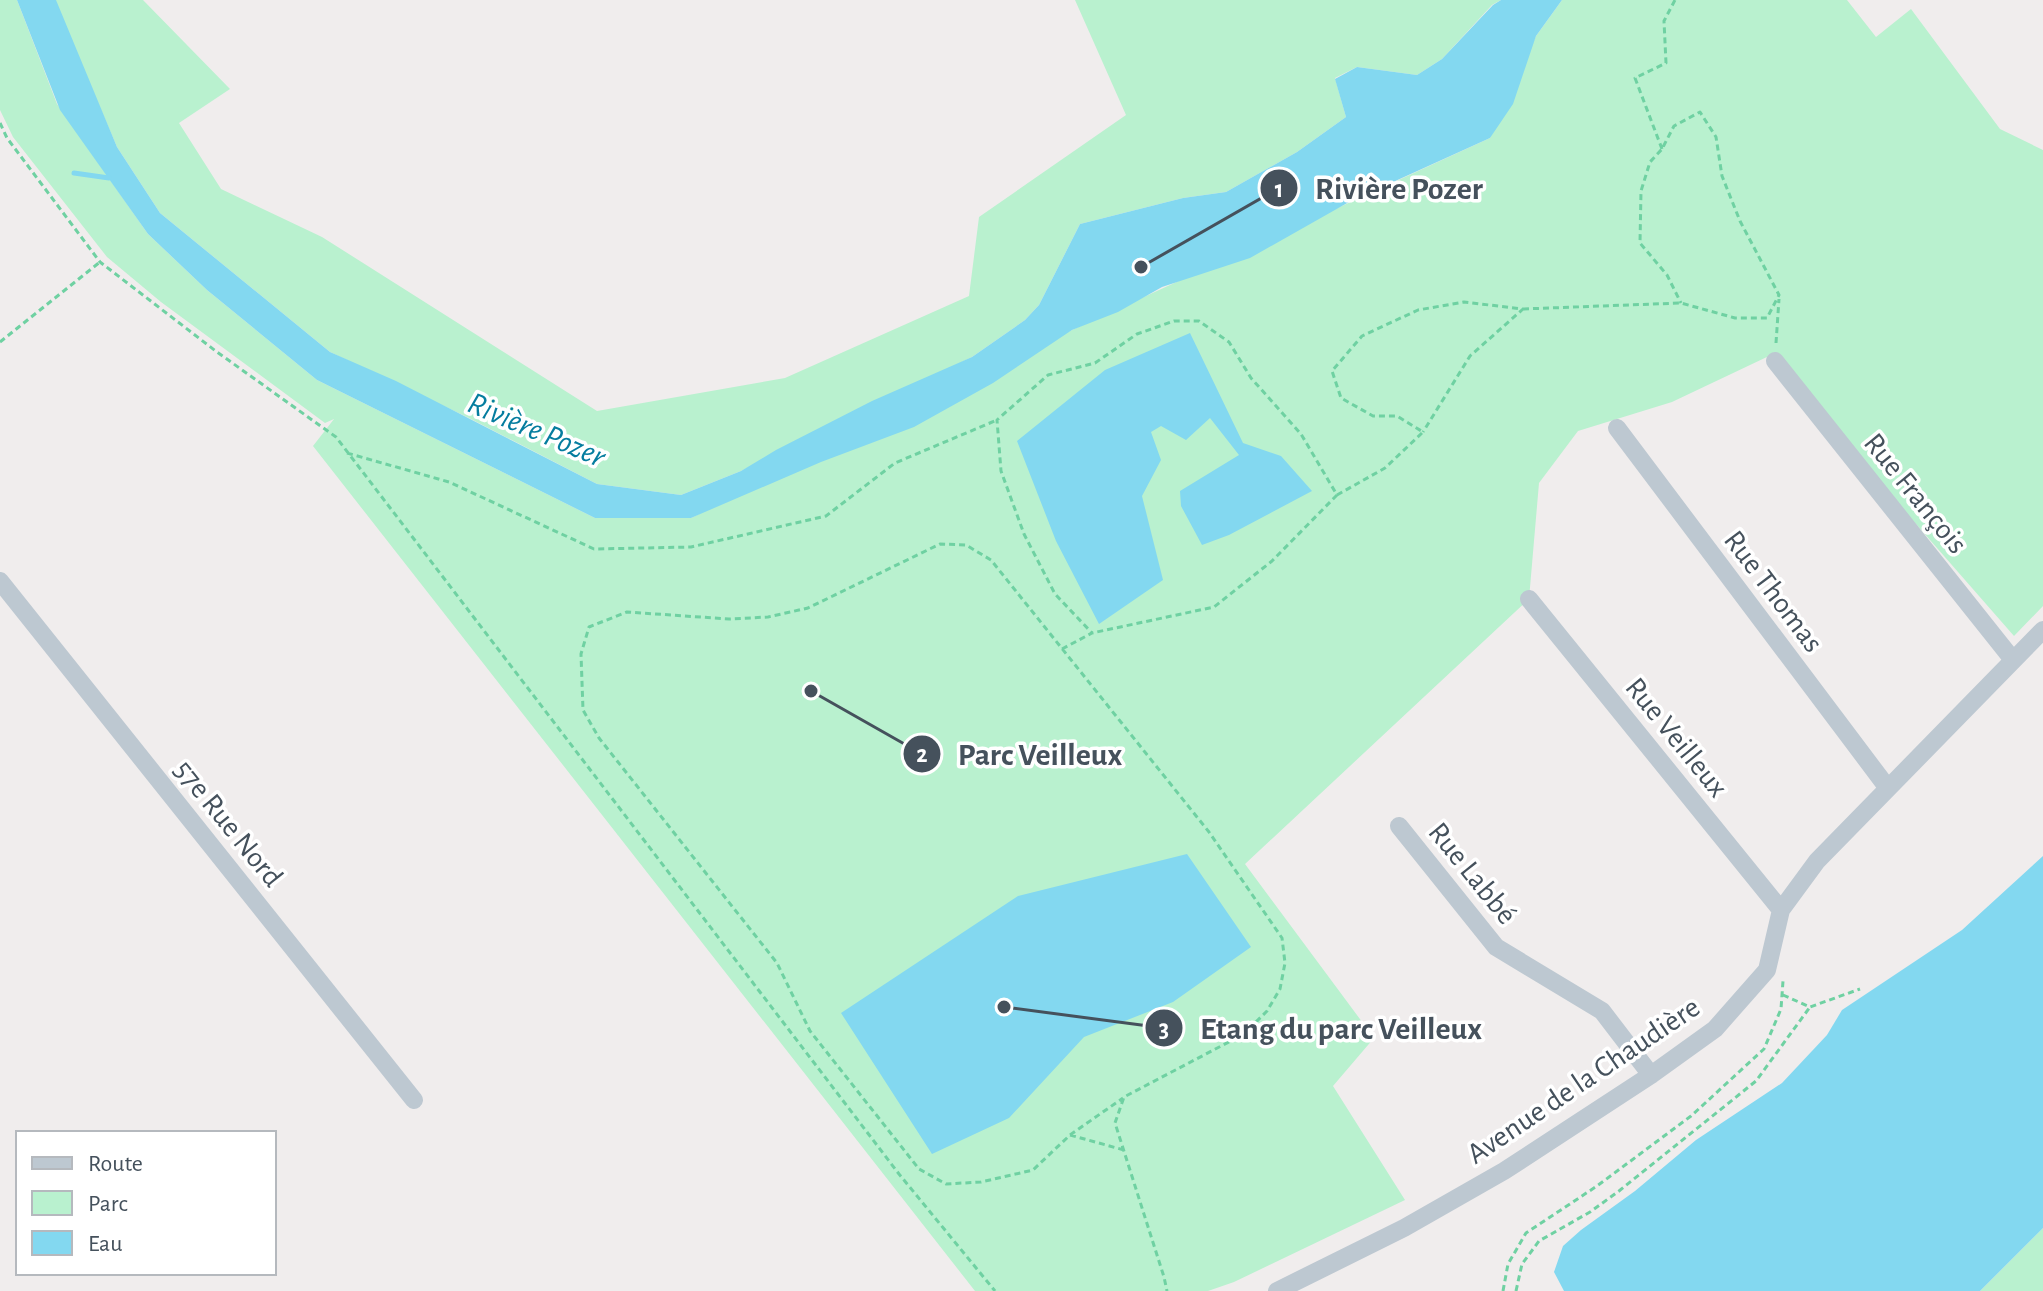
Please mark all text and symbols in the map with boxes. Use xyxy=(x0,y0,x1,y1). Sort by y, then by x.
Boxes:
callout: Rivière Pozer xyxy=(1259,160,1499,216)
text: Rivière Pozer xyxy=(1315,173,1483,205)
text: 1 xyxy=(1275,178,1283,202)
water label: Rivière Pozer xyxy=(463,387,612,474)
street label: Rue François xyxy=(1858,428,1973,559)
street label: Rue Thomas xyxy=(1718,525,1828,658)
street label: Rue Veilleux xyxy=(1619,672,1733,803)
callout: Parc Veilleux xyxy=(902,726,1138,782)
text: Parc Veilleux xyxy=(958,739,1123,771)
text: 2 xyxy=(916,743,928,767)
street label: 57e Rue Nord xyxy=(168,755,288,893)
street label: Rue Labbé xyxy=(1422,817,1522,930)
street label: Avenue de la Chaudière xyxy=(1462,992,1705,1170)
callout: Etang du parc Veilleux xyxy=(1144,1000,1498,1056)
text: Etang du parc Veilleux xyxy=(1200,1013,1482,1045)
text: 3 xyxy=(1159,1018,1169,1042)
legend xyxy=(16,1131,276,1275)
text: Route xyxy=(88,1152,143,1176)
text: Parc xyxy=(88,1192,128,1216)
text: Eau xyxy=(88,1232,122,1256)

